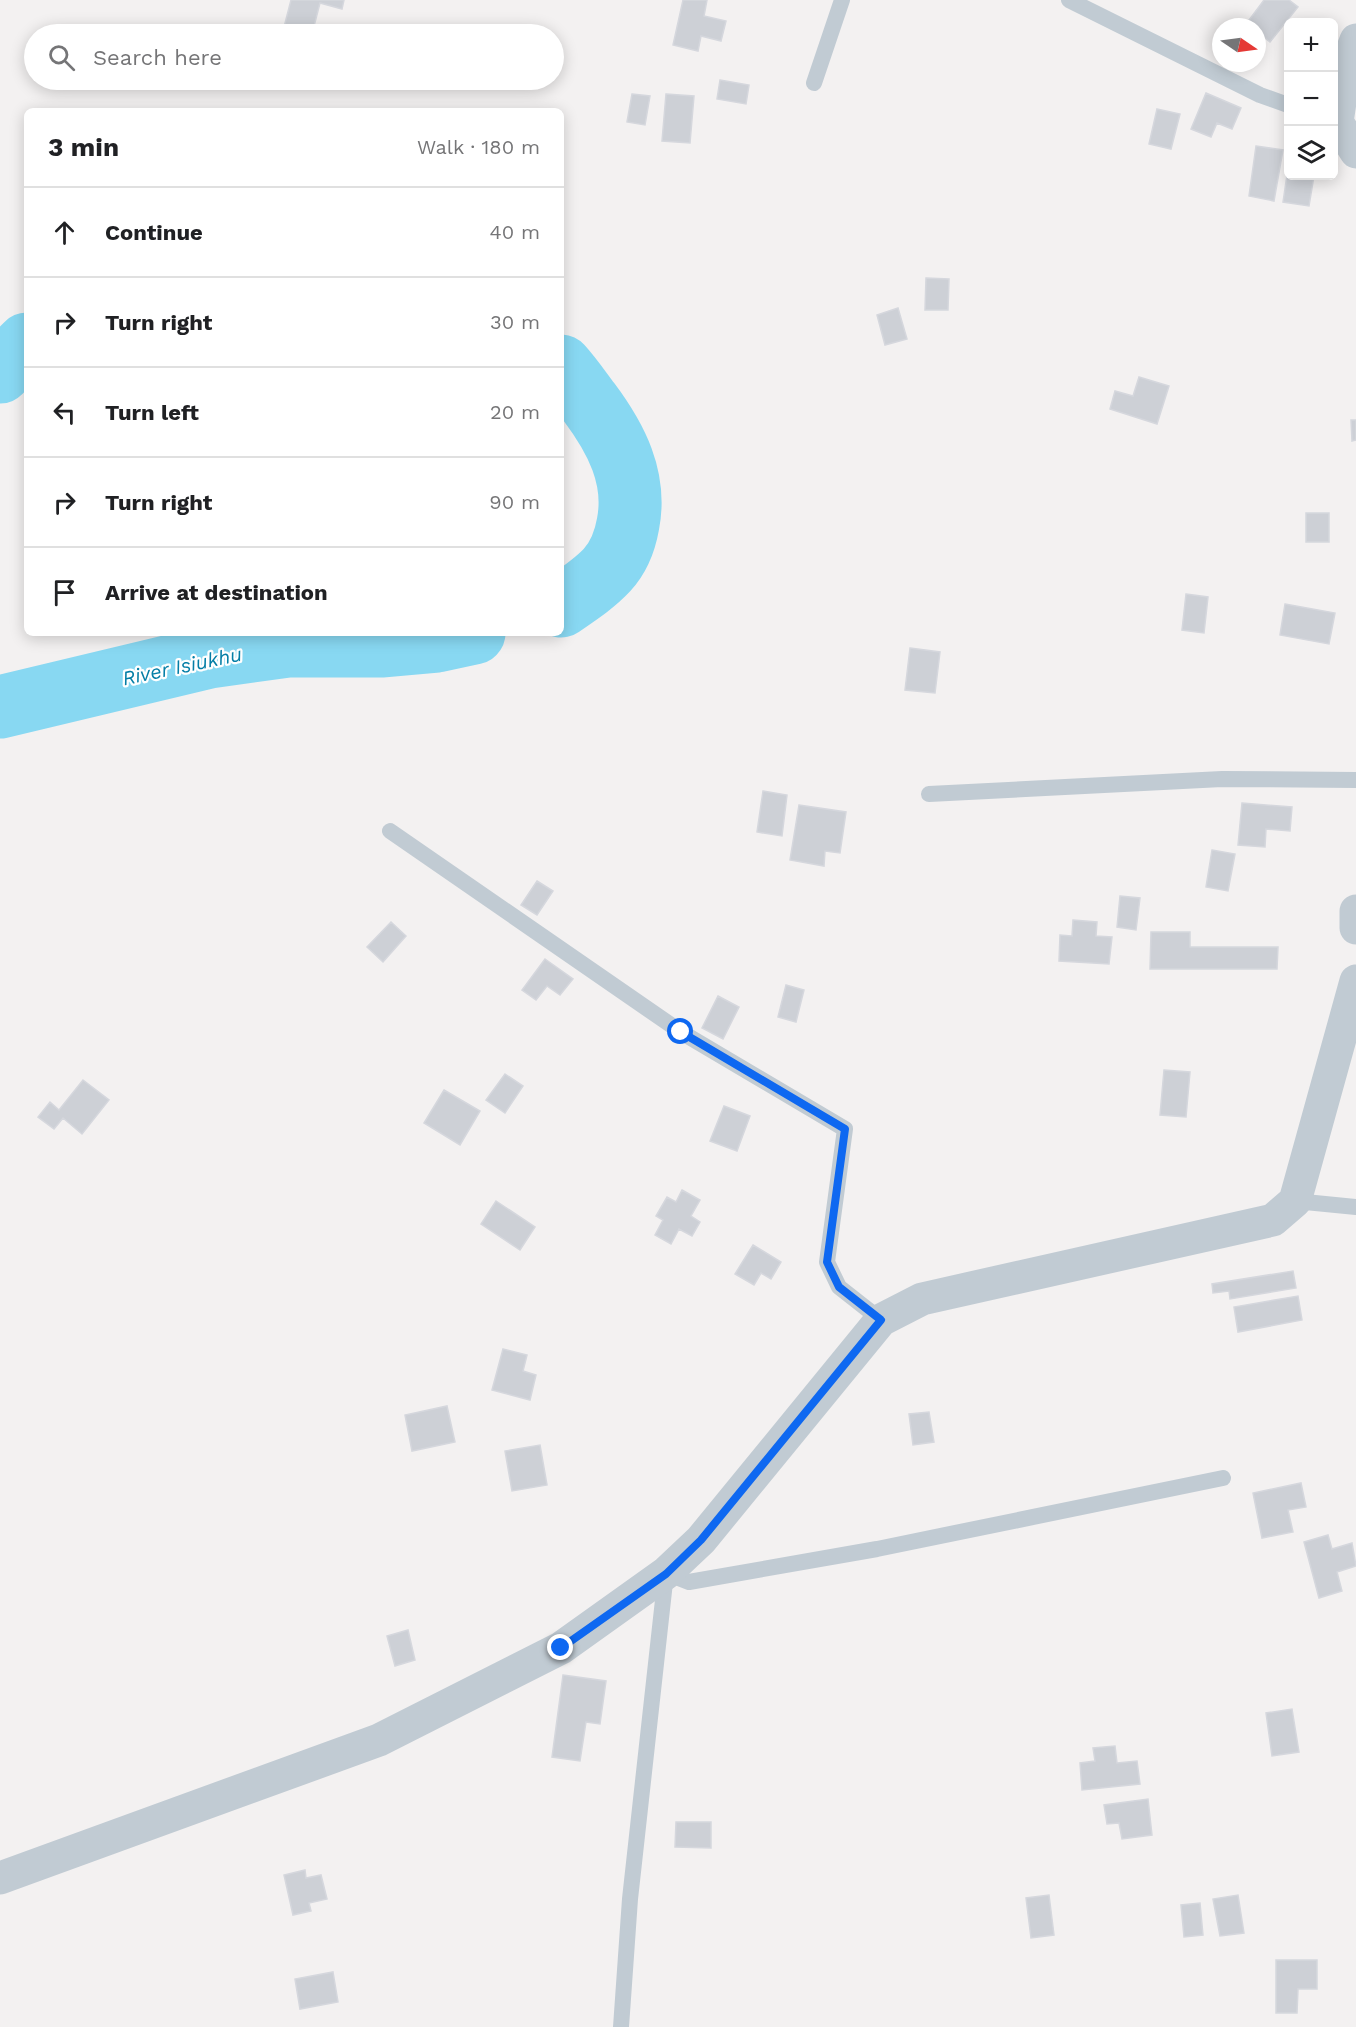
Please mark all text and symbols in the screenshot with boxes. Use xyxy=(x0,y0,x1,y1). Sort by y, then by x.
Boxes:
north arrow xyxy=(1212,18,1266,72)
map controls xyxy=(1284,18,1338,180)
button: + xyxy=(1284,18,1338,72)
search box xyxy=(24,24,564,90)
icon: search xyxy=(45,41,78,74)
text: Search here xyxy=(93,45,222,70)
button: − xyxy=(1284,72,1338,126)
button: layers xyxy=(1284,126,1338,180)
text: 3 min xyxy=(48,132,119,162)
text: Walk · 180 m xyxy=(417,135,540,159)
icon: ahead xyxy=(48,216,81,249)
text: Continue xyxy=(105,220,203,245)
text: 40 m xyxy=(489,220,540,244)
icon: right xyxy=(48,306,81,339)
text: Turn right xyxy=(105,310,212,335)
text: 30 m xyxy=(490,310,540,334)
icon: left xyxy=(48,396,81,429)
text: Turn left xyxy=(105,400,199,425)
text: 20 m xyxy=(490,400,540,424)
icon: right xyxy=(48,486,81,519)
text: Turn right xyxy=(105,490,212,515)
text: 90 m xyxy=(489,490,540,514)
icon: arrive xyxy=(48,576,81,609)
text: Arrive at destination xyxy=(105,580,328,605)
water label: River Isiukhu xyxy=(120,642,244,690)
route start xyxy=(667,1018,693,1044)
route end xyxy=(547,1634,573,1660)

